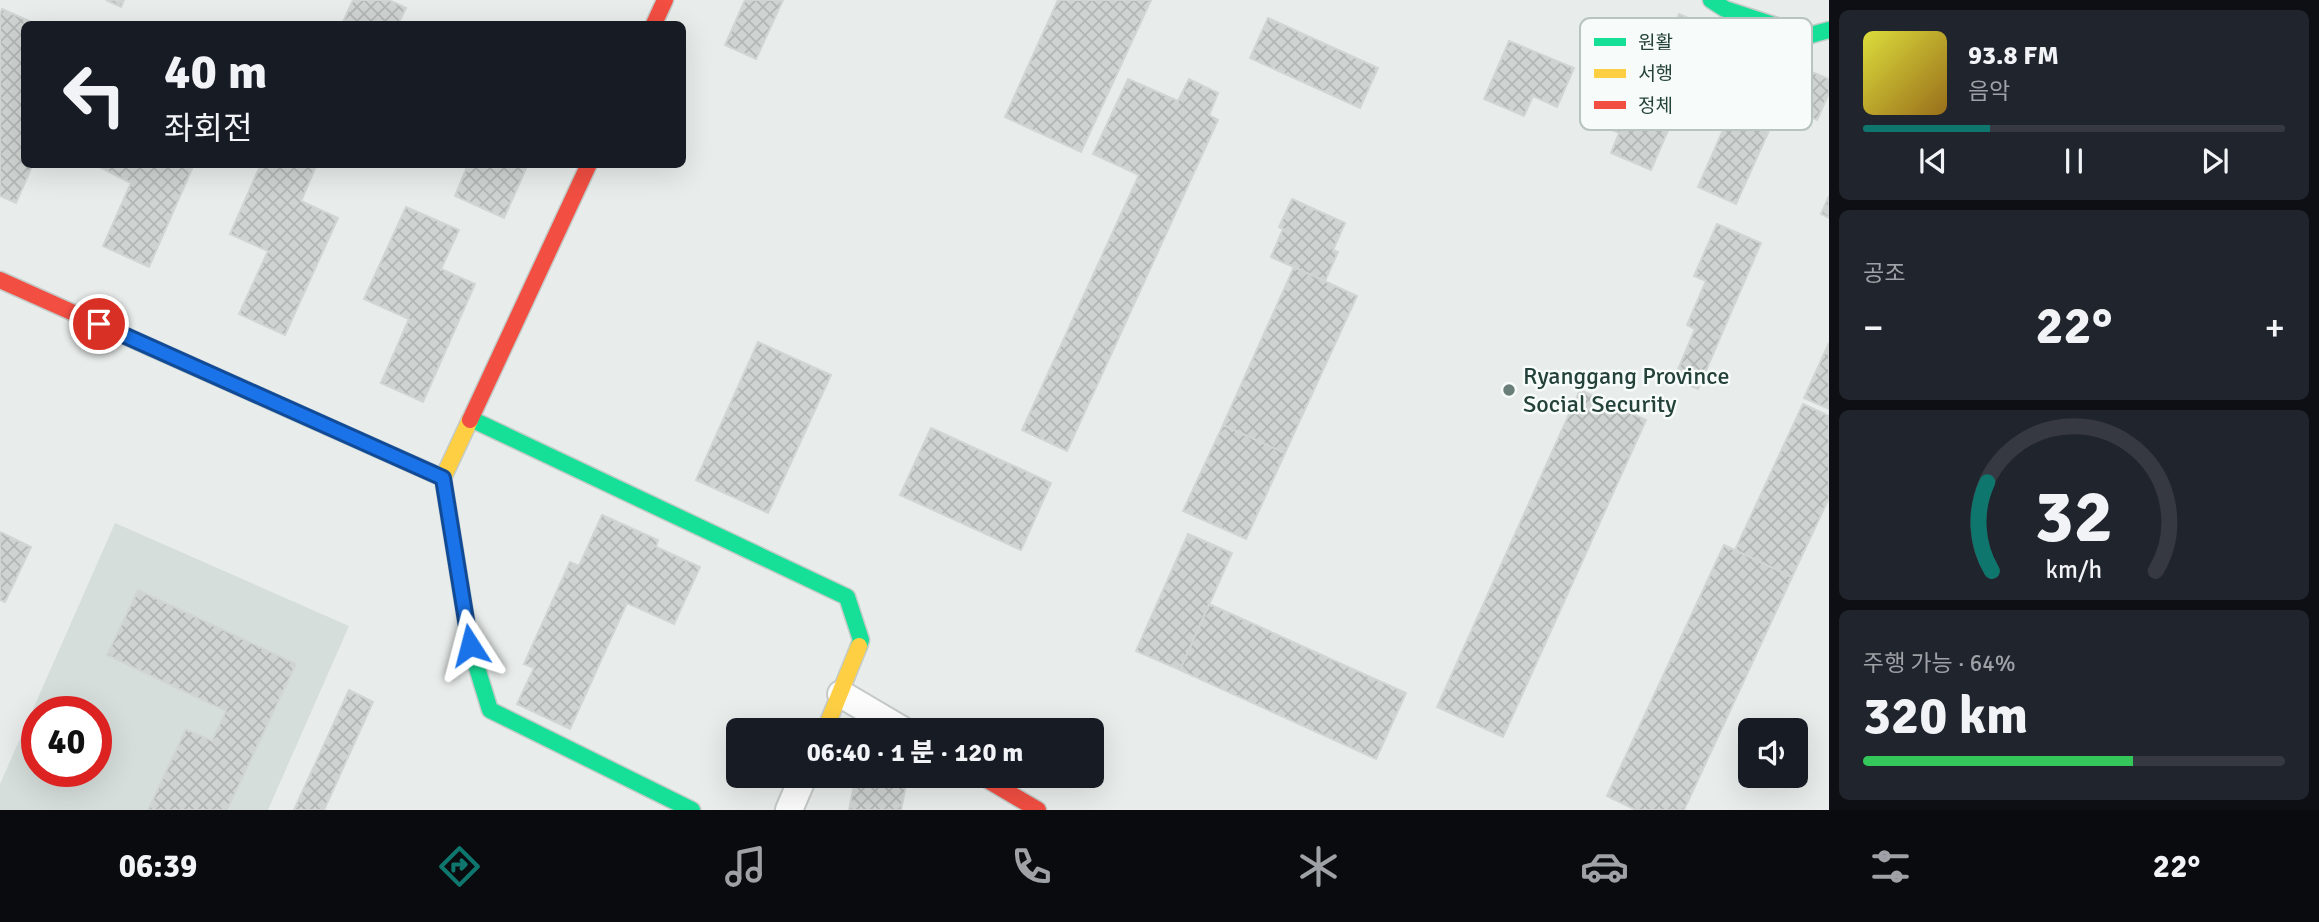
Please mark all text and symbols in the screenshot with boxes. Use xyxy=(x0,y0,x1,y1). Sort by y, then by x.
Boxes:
legend xyxy=(1580,18,1812,130)
text: 원활 xyxy=(1638,31,1673,55)
text: 93.8 FM xyxy=(1968,40,2059,72)
text: 40 m xyxy=(164,42,267,102)
icon: left xyxy=(49,49,140,140)
text: 서행 xyxy=(1638,62,1673,86)
text: 음악 xyxy=(1968,77,2010,106)
text: 정체 xyxy=(1638,94,1673,118)
text: 좌회전 xyxy=(164,109,252,148)
icon: previous xyxy=(1914,142,1952,180)
icon: pause xyxy=(2055,142,2093,180)
icon: next xyxy=(2196,142,2234,180)
text: 공조 xyxy=(1863,259,1905,288)
pin xyxy=(69,294,129,354)
text: 22° xyxy=(2036,294,2112,358)
text: − xyxy=(1863,304,1884,351)
text: + xyxy=(2264,304,2285,351)
icon: arrive xyxy=(80,305,118,343)
place label: Ryanggang Province Social Security xyxy=(1523,361,1729,419)
marker: Ryanggang Province Social Security xyxy=(1501,382,1517,398)
text: 32 xyxy=(2035,473,2113,562)
text: km/h xyxy=(2046,554,2102,585)
position arrow xyxy=(433,608,507,682)
text: 주행 가능 · 64% xyxy=(1863,649,2016,678)
text: 320 km xyxy=(1863,684,2028,748)
speed limit sign: 40 xyxy=(21,696,112,787)
map controls xyxy=(1738,718,1808,788)
button: sound xyxy=(1738,718,1808,788)
text: 06:40 · 1 분 · 120 m xyxy=(807,737,1023,769)
icon: directions xyxy=(435,842,484,891)
icon: music xyxy=(721,842,770,891)
icon: phone xyxy=(1007,842,1056,891)
icon: climate xyxy=(1294,842,1343,891)
icon: car xyxy=(1580,842,1629,891)
icon: filters xyxy=(1866,842,1915,891)
text: 06:39 xyxy=(119,847,197,886)
text: 22° xyxy=(2153,847,2200,886)

